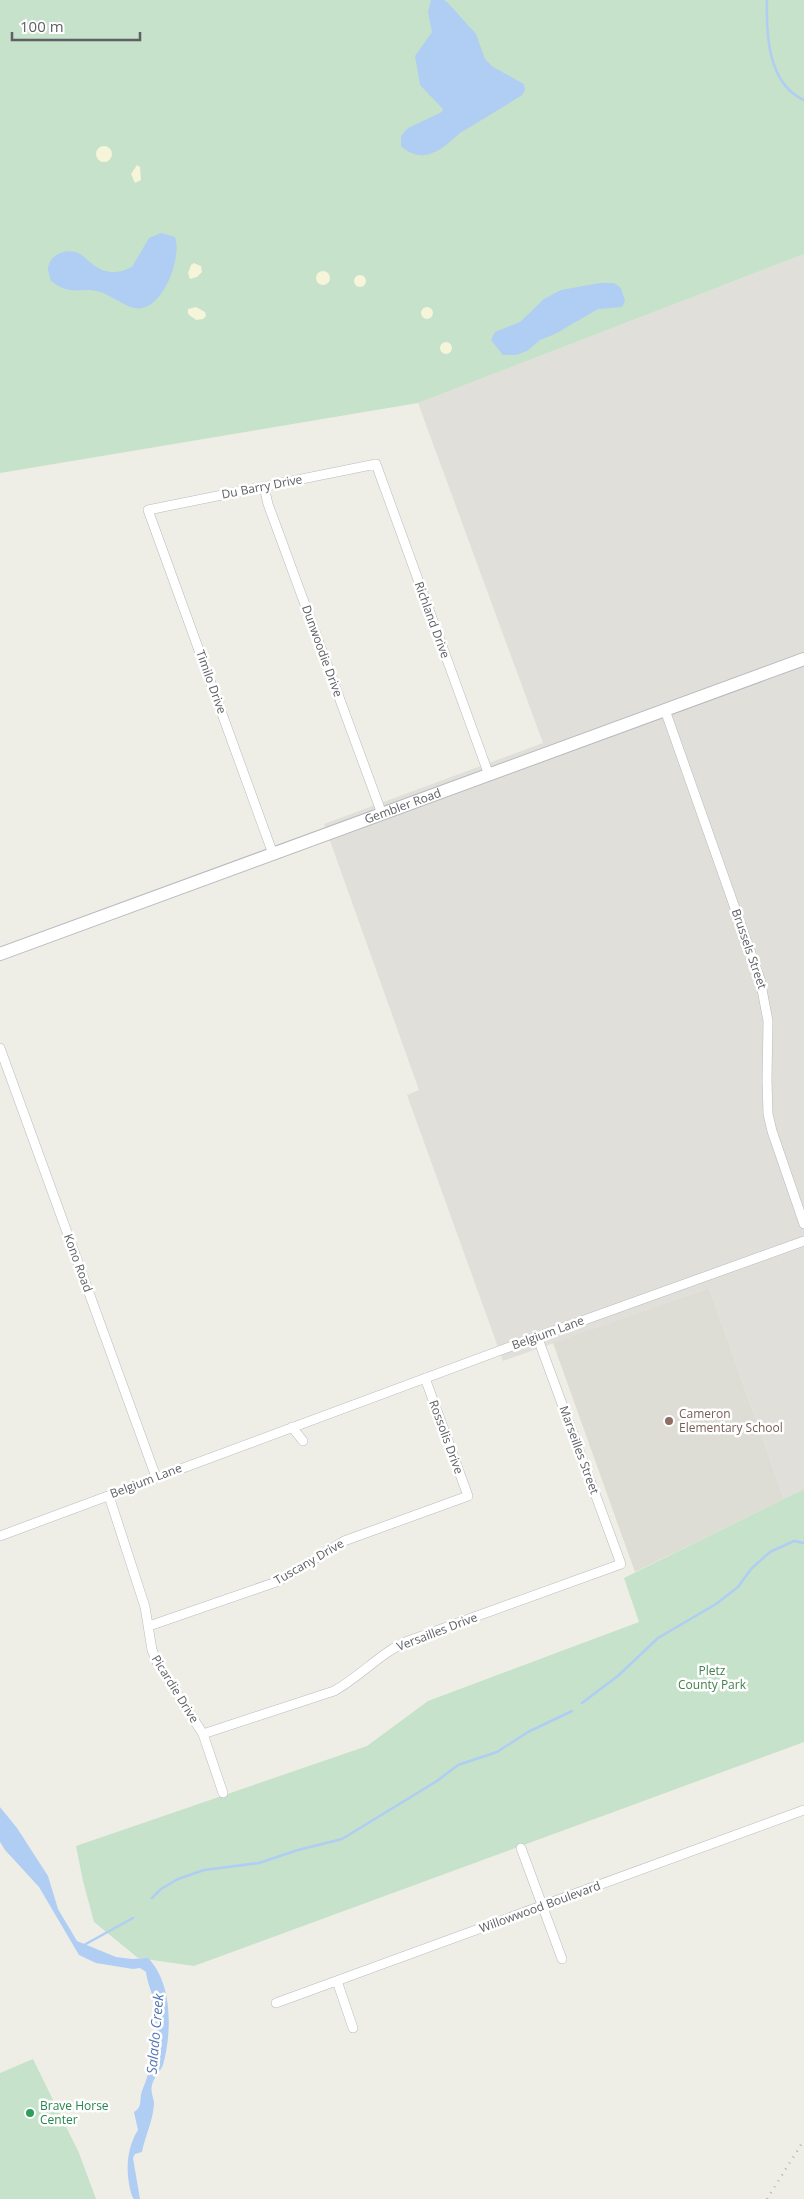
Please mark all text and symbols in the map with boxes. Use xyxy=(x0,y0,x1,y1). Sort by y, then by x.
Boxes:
scale bar xyxy=(12,10,140,42)
text: 100 m xyxy=(20,16,64,36)
street label: Du Barry Drive xyxy=(220,470,304,503)
street label: Richland Drive xyxy=(411,579,454,661)
street label: Dunwoodie Drive xyxy=(298,602,347,699)
street label: Timilo Drive xyxy=(192,648,231,716)
street label: Gembler Road xyxy=(362,784,443,828)
street label: Brussels Street xyxy=(728,907,771,991)
street label: Kono Road xyxy=(60,1231,97,1294)
street label: Belgium Lane xyxy=(509,1312,587,1353)
street label: Rossolis Drive xyxy=(425,1397,468,1476)
street label: Marseilles Street xyxy=(556,1403,603,1496)
place label: Cameron Elementary School xyxy=(679,1405,783,1436)
marker: Cameron Elementary School xyxy=(663,1415,675,1427)
street label: Belgium Lane xyxy=(107,1459,184,1502)
street label: Tuscany Drive xyxy=(271,1535,347,1588)
street label: Versailles Drive xyxy=(394,1608,480,1655)
street label: Picardie Drive xyxy=(148,1652,203,1726)
park label: Pletz County Park xyxy=(678,1662,747,1693)
street label: Willowwood Boulevard xyxy=(477,1877,603,1936)
water label: Salado Creek xyxy=(142,1992,168,2075)
place label: Brave Horse Center xyxy=(40,2097,109,2128)
marker: Brave Horse Center xyxy=(24,2107,36,2119)

